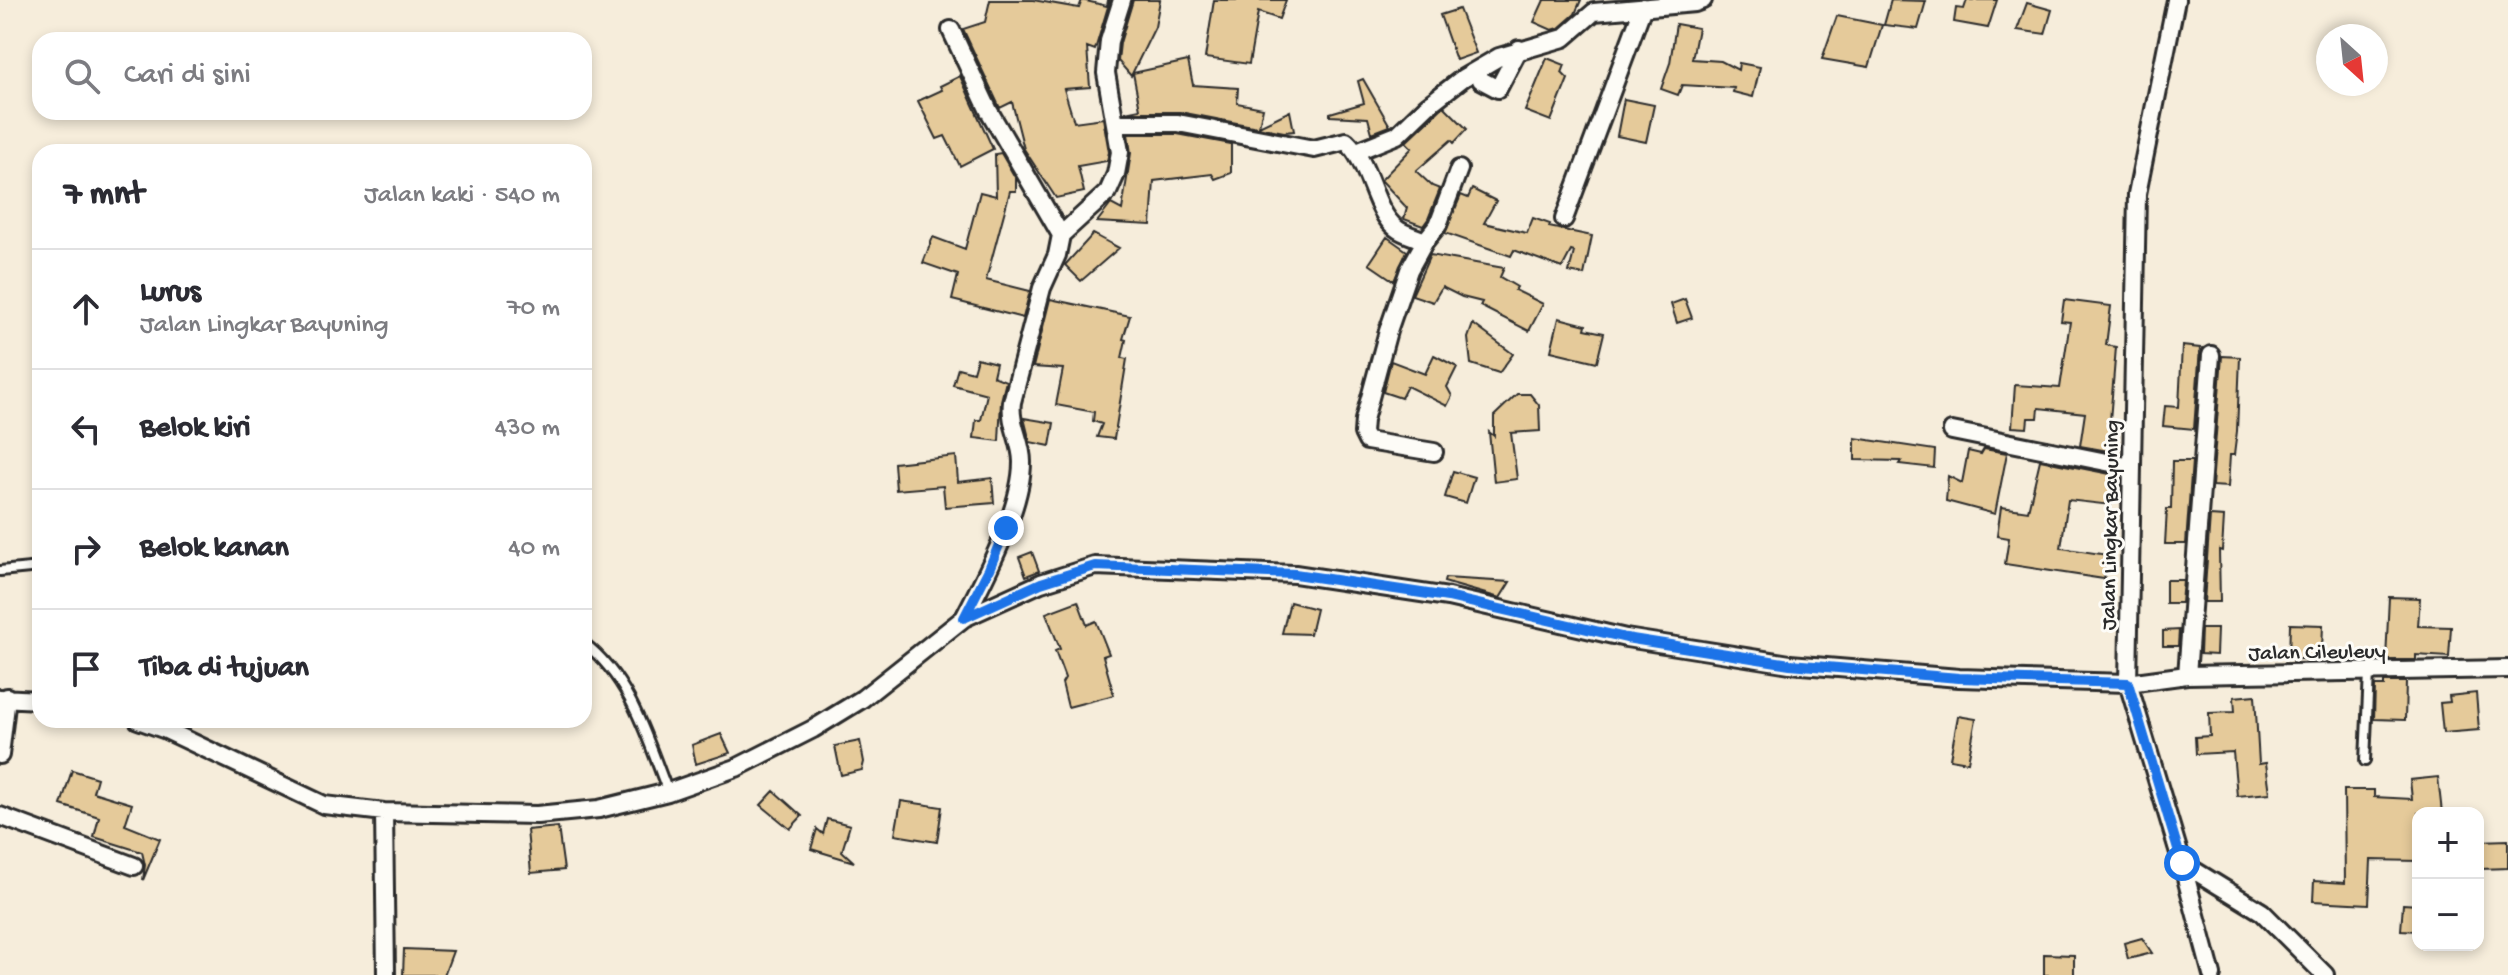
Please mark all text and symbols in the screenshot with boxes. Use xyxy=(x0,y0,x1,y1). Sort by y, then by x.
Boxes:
north arrow xyxy=(2316,24,2388,96)
search box xyxy=(32,32,592,120)
icon: search xyxy=(60,54,104,98)
text: Cari di sini xyxy=(124,59,251,94)
text: 7 mnt xyxy=(64,176,144,216)
text: Jalan kaki · 540 m xyxy=(364,181,560,212)
text: Lurus xyxy=(140,276,201,311)
icon: ahead xyxy=(64,287,108,331)
text: 70 m xyxy=(507,294,560,325)
text: Jalan Lingkar Bayuning xyxy=(140,311,388,342)
icon: left xyxy=(64,407,108,451)
text: Belok kiri xyxy=(140,412,250,447)
text: 430 m xyxy=(495,414,560,445)
street label: Jalan Lingkar Bayuning xyxy=(2097,420,2127,630)
route end xyxy=(988,510,1024,546)
icon: right xyxy=(64,527,108,571)
text: Belok kanan xyxy=(140,532,289,567)
text: 40 m xyxy=(508,534,560,565)
street label: Jalan Cileuleuy xyxy=(2248,640,2386,668)
icon: arrive xyxy=(64,647,108,691)
text: Tiba di tujuan xyxy=(140,652,309,687)
map controls xyxy=(2412,807,2484,951)
button: + xyxy=(2412,807,2484,879)
route start xyxy=(2164,845,2200,881)
button: − xyxy=(2412,879,2484,951)

